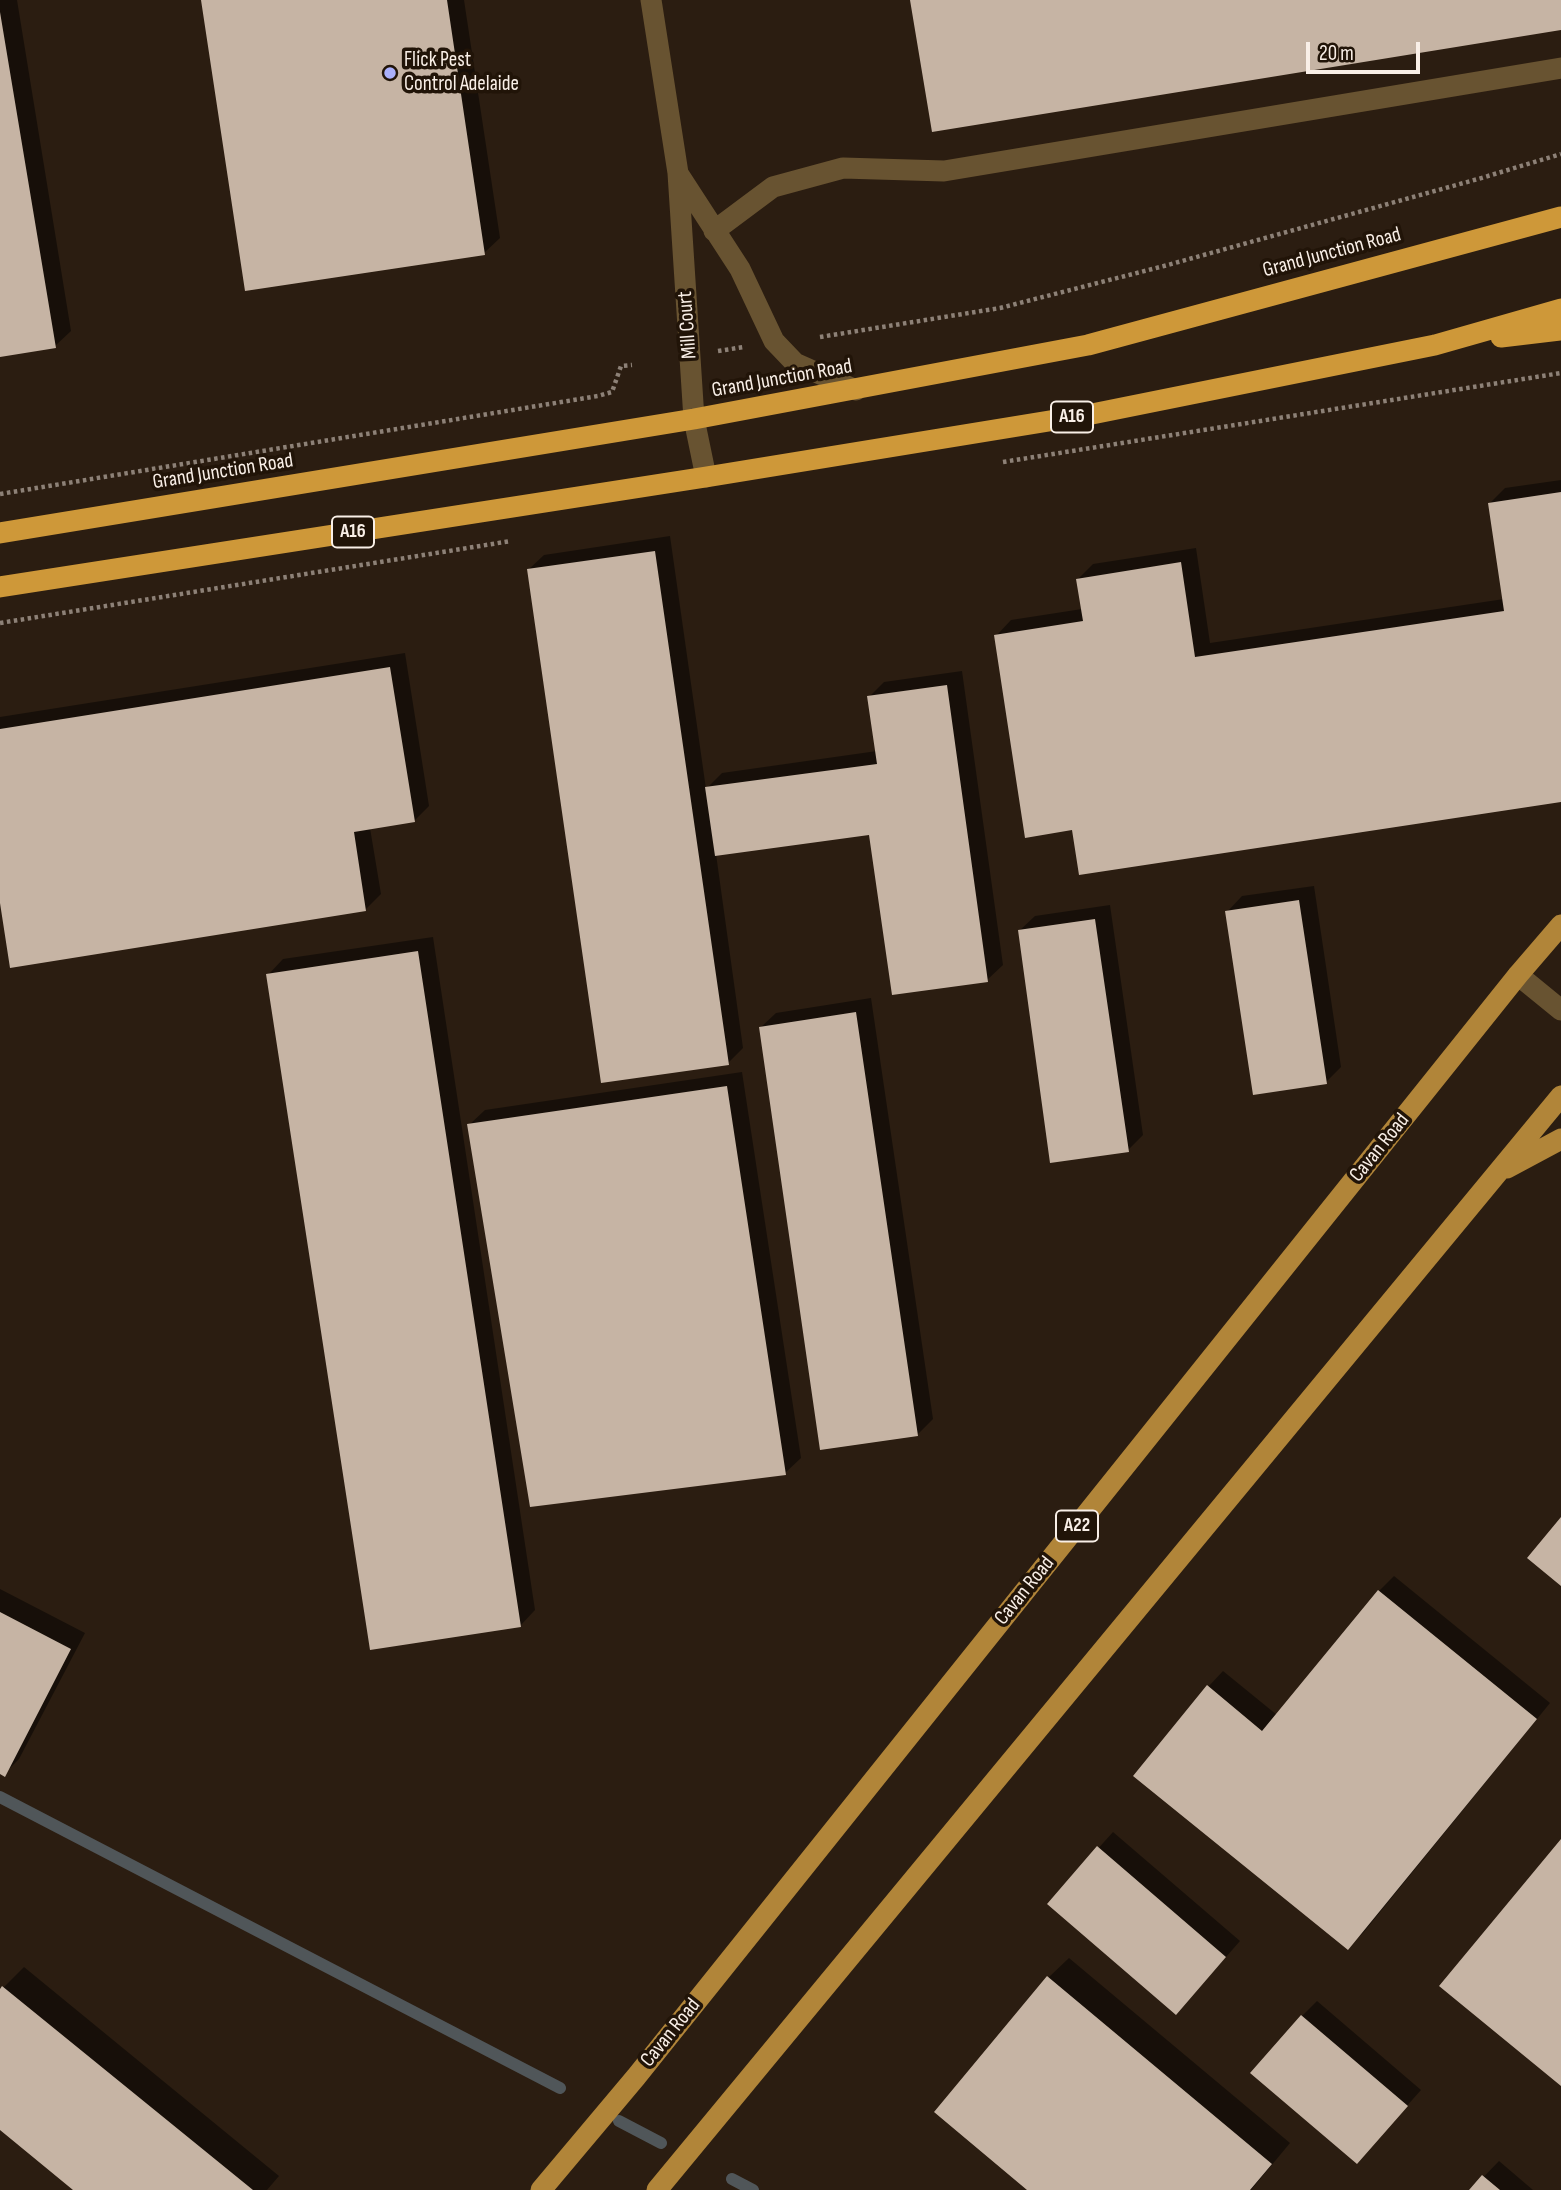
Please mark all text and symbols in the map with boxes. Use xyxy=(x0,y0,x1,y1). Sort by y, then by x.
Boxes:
scale bar xyxy=(1309,28,1423,72)
text: 20 m xyxy=(1319,41,1354,66)
place label: Flick Pest Control Adelaide xyxy=(404,48,519,98)
marker: Flick Pest Control Adelaide xyxy=(382,65,398,81)
street label: Grand Junction Road xyxy=(1260,222,1404,284)
street label: Mill Court xyxy=(673,290,703,360)
street label: Grand Junction Road xyxy=(710,354,854,404)
road number: A16 xyxy=(1051,402,1093,432)
street label: Grand Junction Road xyxy=(151,448,295,496)
road number: A16 xyxy=(332,516,374,548)
street label: Cavan Road xyxy=(1345,1109,1415,1187)
road number: A22 xyxy=(1056,1510,1098,1542)
street label: Cavan Road xyxy=(990,1552,1060,1630)
street label: Cavan Road xyxy=(636,1994,706,2072)

